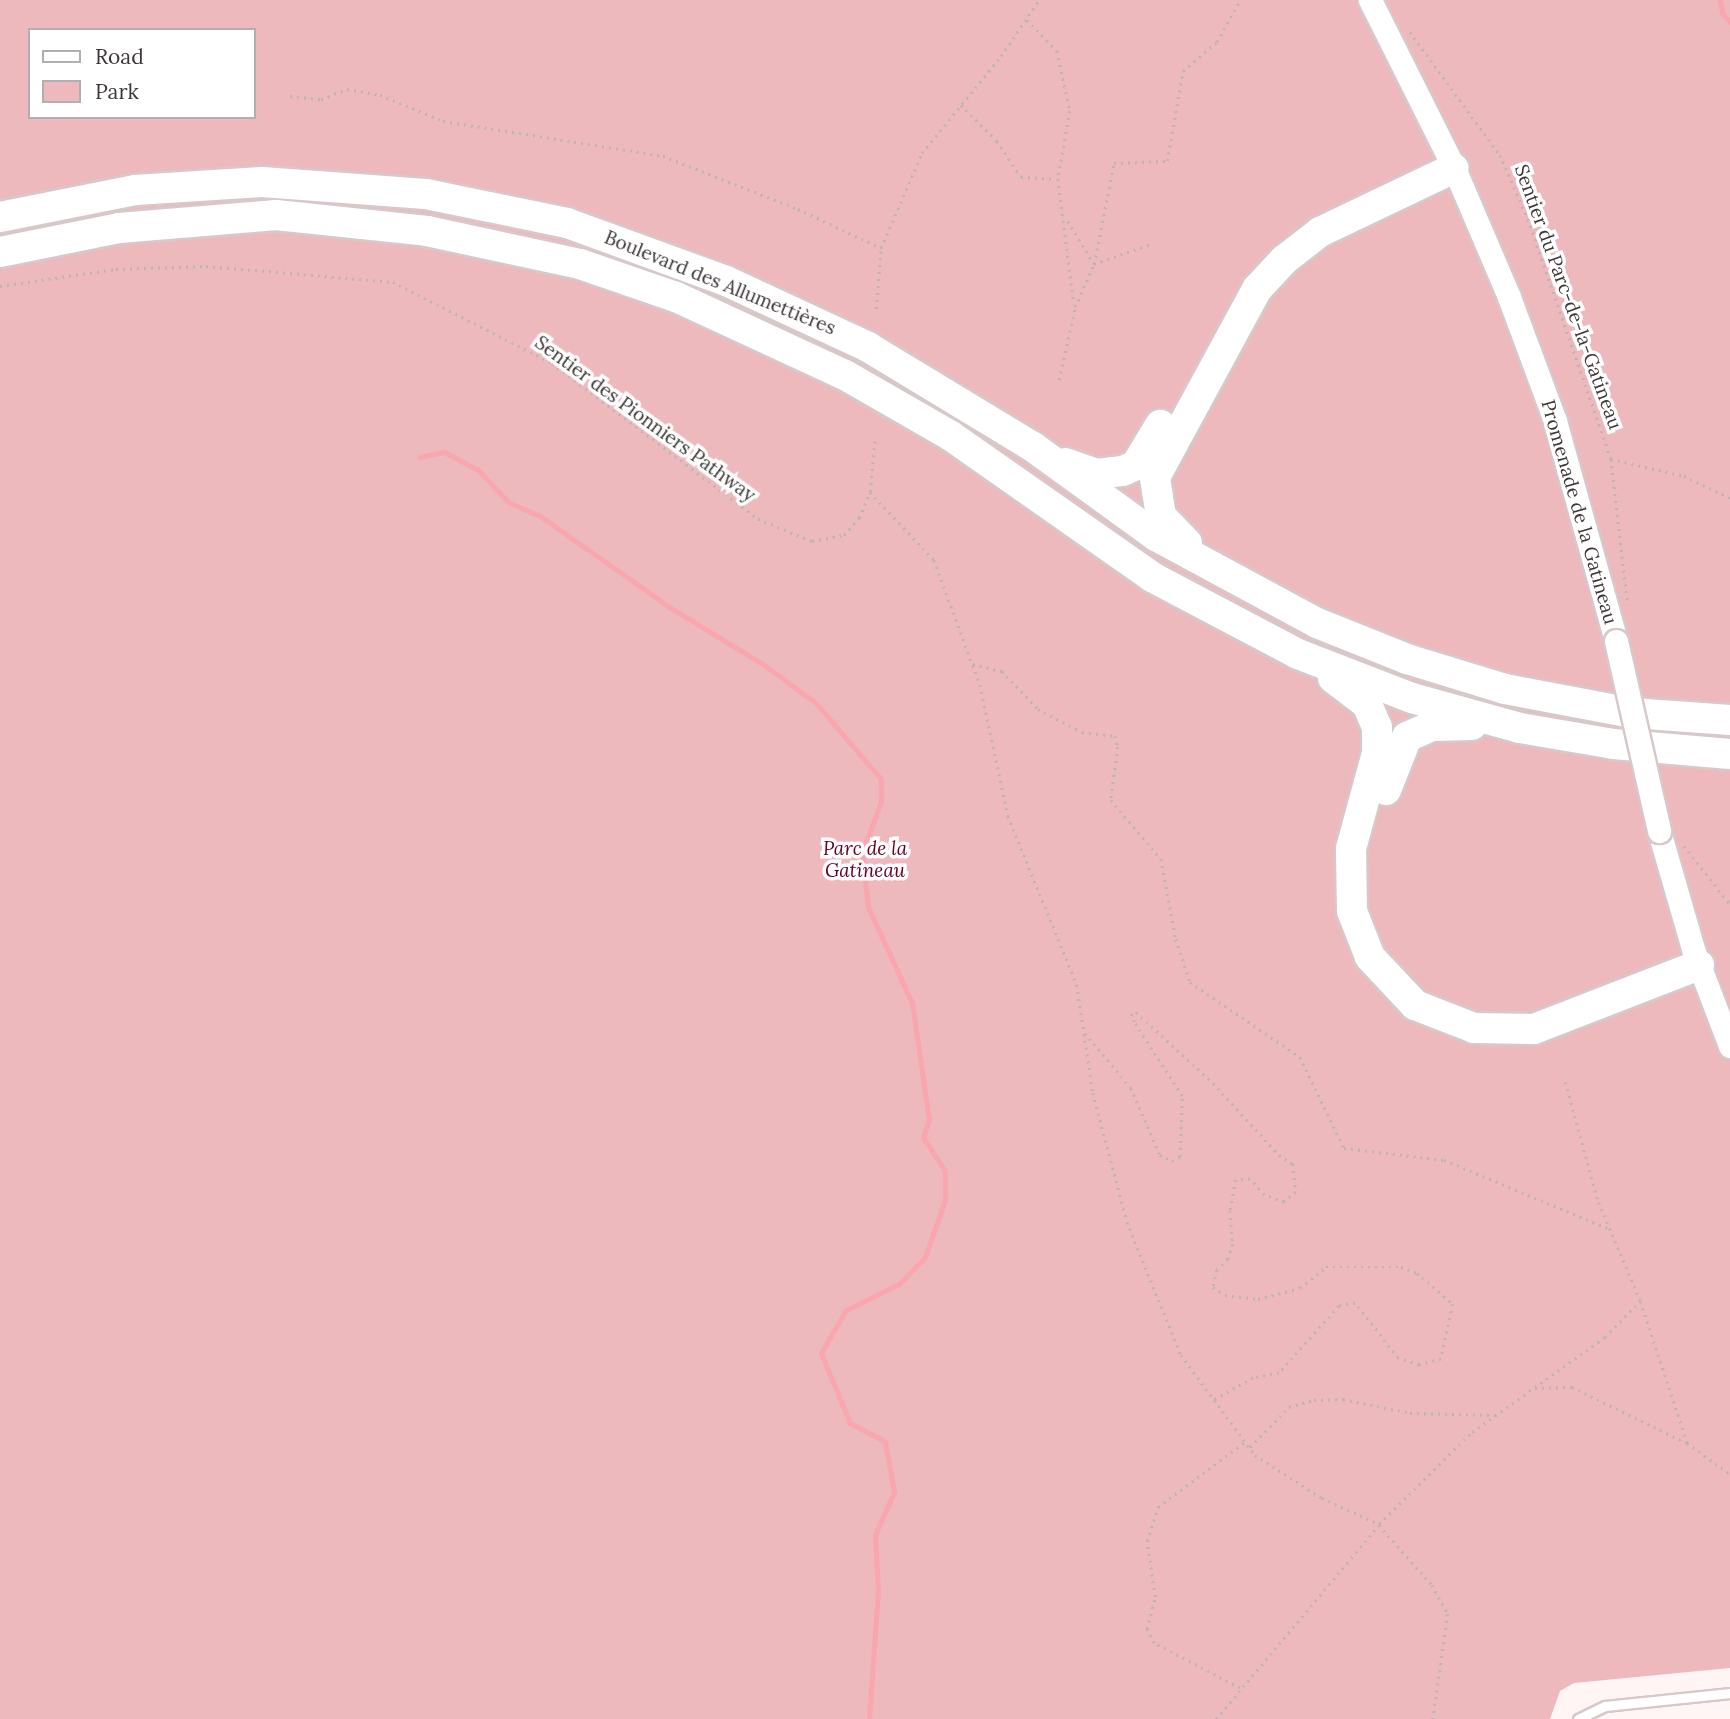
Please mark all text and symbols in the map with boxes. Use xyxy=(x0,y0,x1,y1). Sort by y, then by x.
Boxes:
legend xyxy=(28,28,256,119)
text: Road xyxy=(95,43,144,70)
text: Park xyxy=(95,78,139,105)
street label: Sentier du Parc-de-la-Gatineau xyxy=(1509,162,1627,432)
street label: Boulevard des Allumettières xyxy=(601,226,839,340)
street label: Sentier des Pionniers Pathway xyxy=(530,331,760,507)
street label: Promenade de la Gatineau xyxy=(1536,397,1622,627)
park label: Parc de la Gatineau xyxy=(823,838,907,882)

